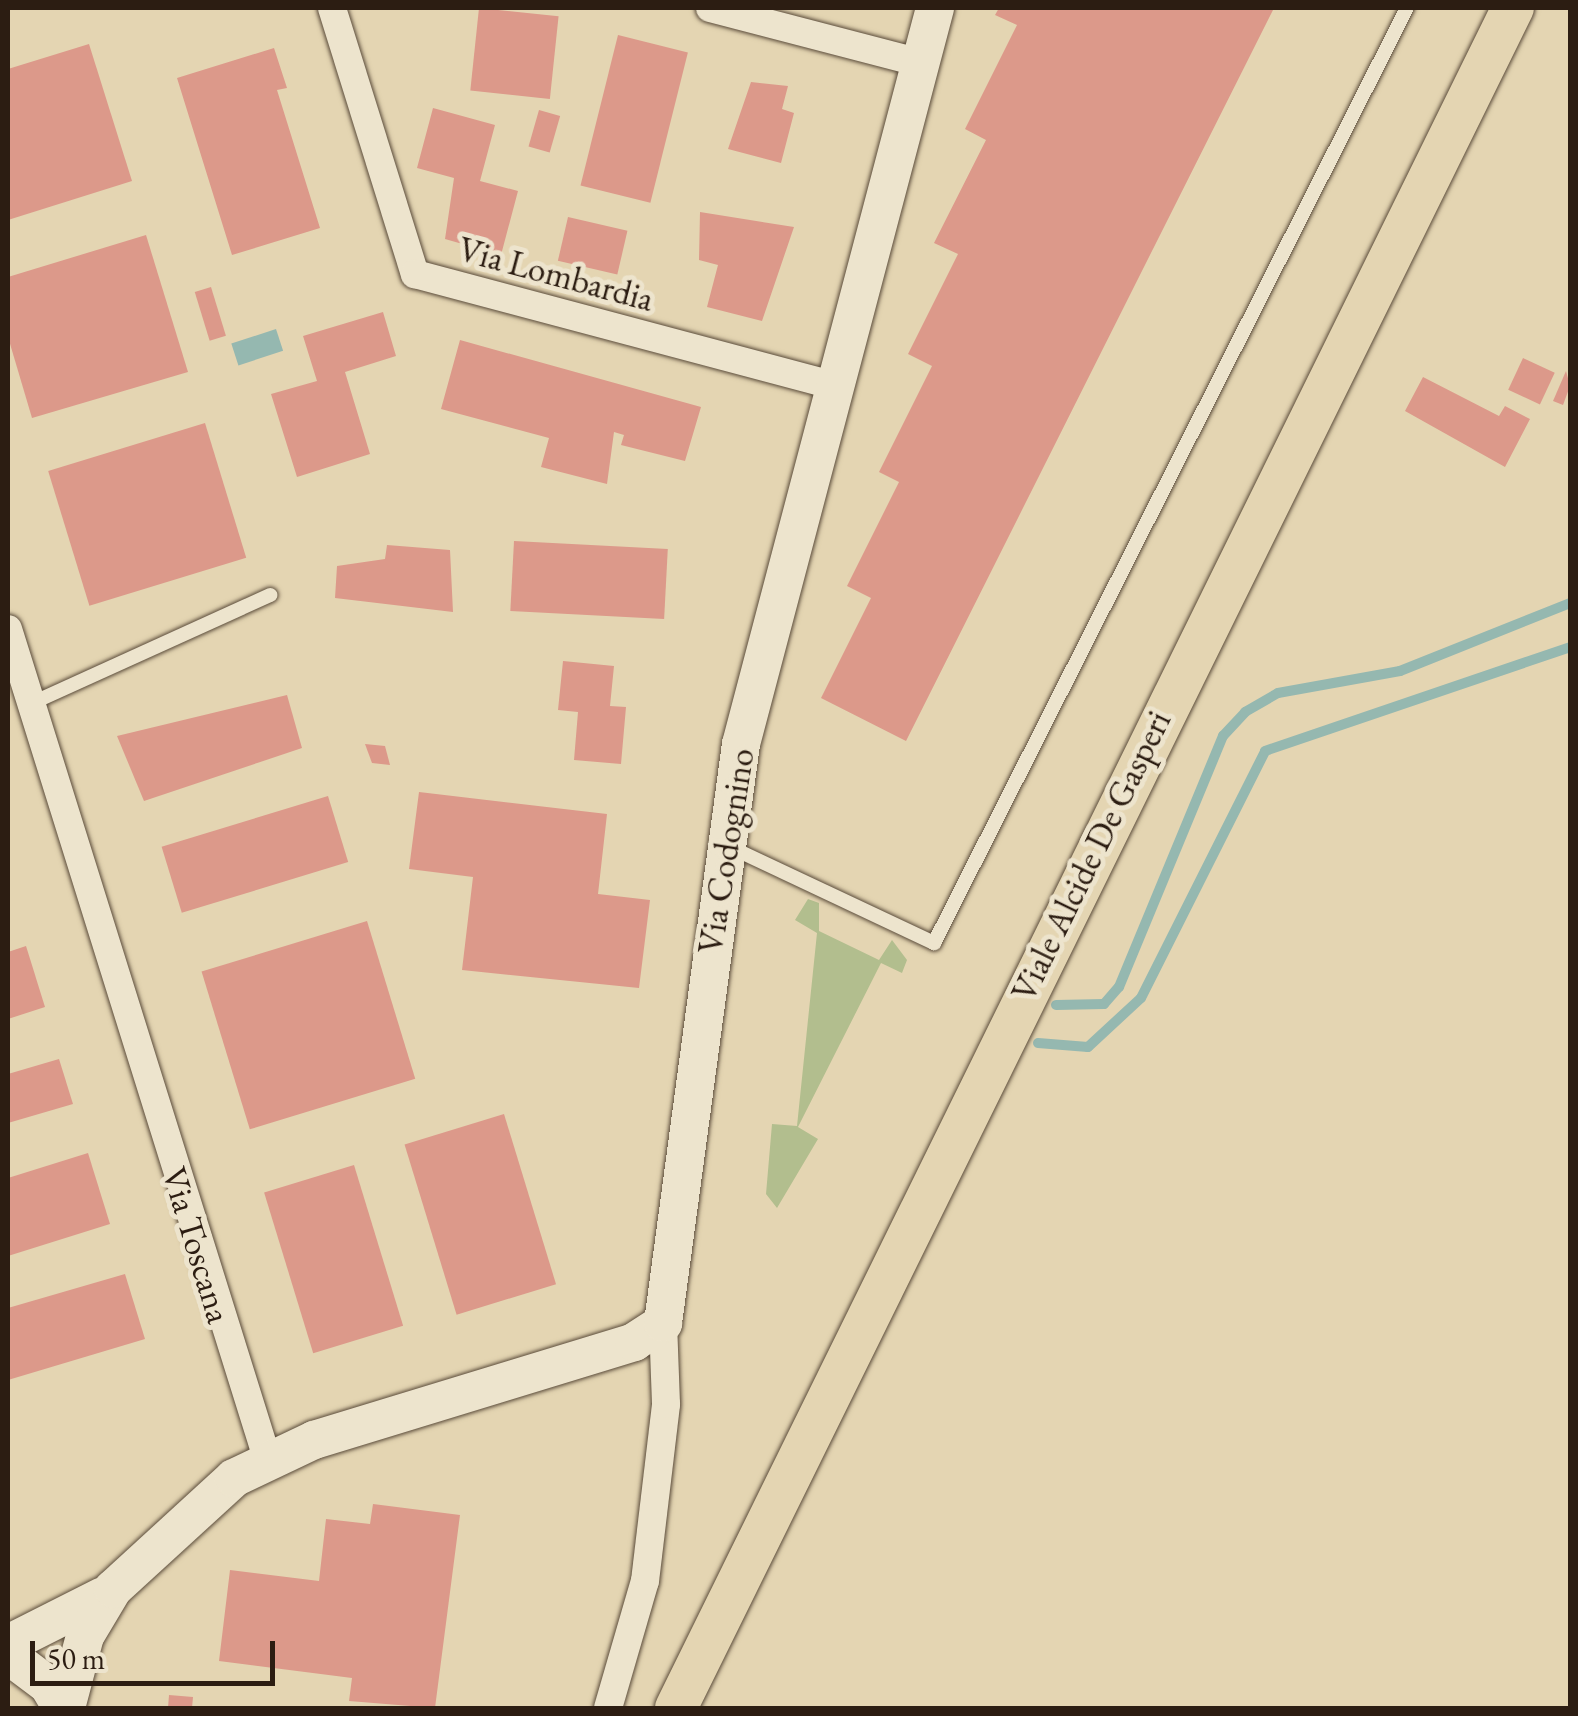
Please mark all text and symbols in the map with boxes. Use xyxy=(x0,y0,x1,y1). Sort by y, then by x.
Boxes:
street label: Via Lombardia xyxy=(454,228,658,320)
street label: Viale Alcide De Gasperi xyxy=(1002,704,1180,1008)
street label: Via Codognino xyxy=(689,745,763,957)
street label: Via Toscana xyxy=(153,1162,241,1328)
scale bar xyxy=(35,1621,280,1683)
text: 50 m xyxy=(47,1639,105,1678)

